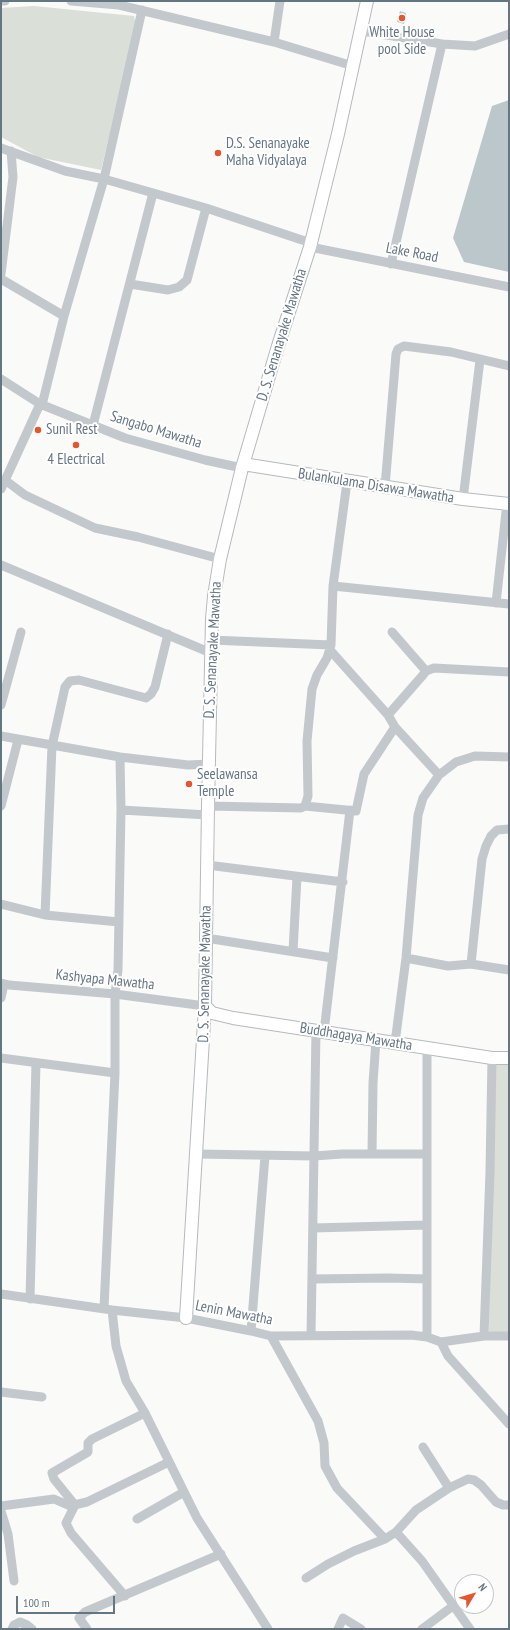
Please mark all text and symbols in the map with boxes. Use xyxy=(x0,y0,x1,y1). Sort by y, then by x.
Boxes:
marker: White House pool Side xyxy=(397,13,407,23)
place label: White House pool Side xyxy=(369,24,435,59)
place label: D.S. Senanayake Maha Vidyalaya xyxy=(226,135,310,170)
marker: D.S. Senanayake Maha Vidyalaya xyxy=(213,148,223,158)
street label: Lake Road xyxy=(384,239,440,267)
street label: D. S. Senanayake Mawatha xyxy=(253,267,311,403)
street label: Sangabo Mawatha xyxy=(108,408,204,452)
place label: Sunil Rest xyxy=(46,421,97,439)
marker: Sunil Rest xyxy=(33,425,43,435)
marker: 4 Electrical xyxy=(71,440,81,450)
place label: 4 Electrical xyxy=(47,451,105,469)
street label: Bulankulama Disawa Mawatha xyxy=(297,465,455,507)
street label: D. S. Senanayake Mawatha xyxy=(200,581,226,719)
place label: Seelawansa Temple xyxy=(197,766,258,801)
marker: Seelawansa Temple xyxy=(184,779,194,789)
street label: D. S. Senanayake Mawatha xyxy=(195,905,215,1043)
street label: Kashyapa Mawatha xyxy=(55,966,155,994)
street label: Buddhagaya Mawatha xyxy=(298,1019,414,1055)
street label: Lenin Mawatha xyxy=(194,1297,274,1329)
north arrow xyxy=(454,1574,494,1614)
text: N xyxy=(475,1581,490,1594)
scale bar xyxy=(18,1588,117,1614)
text: 100 m xyxy=(23,1595,50,1610)

